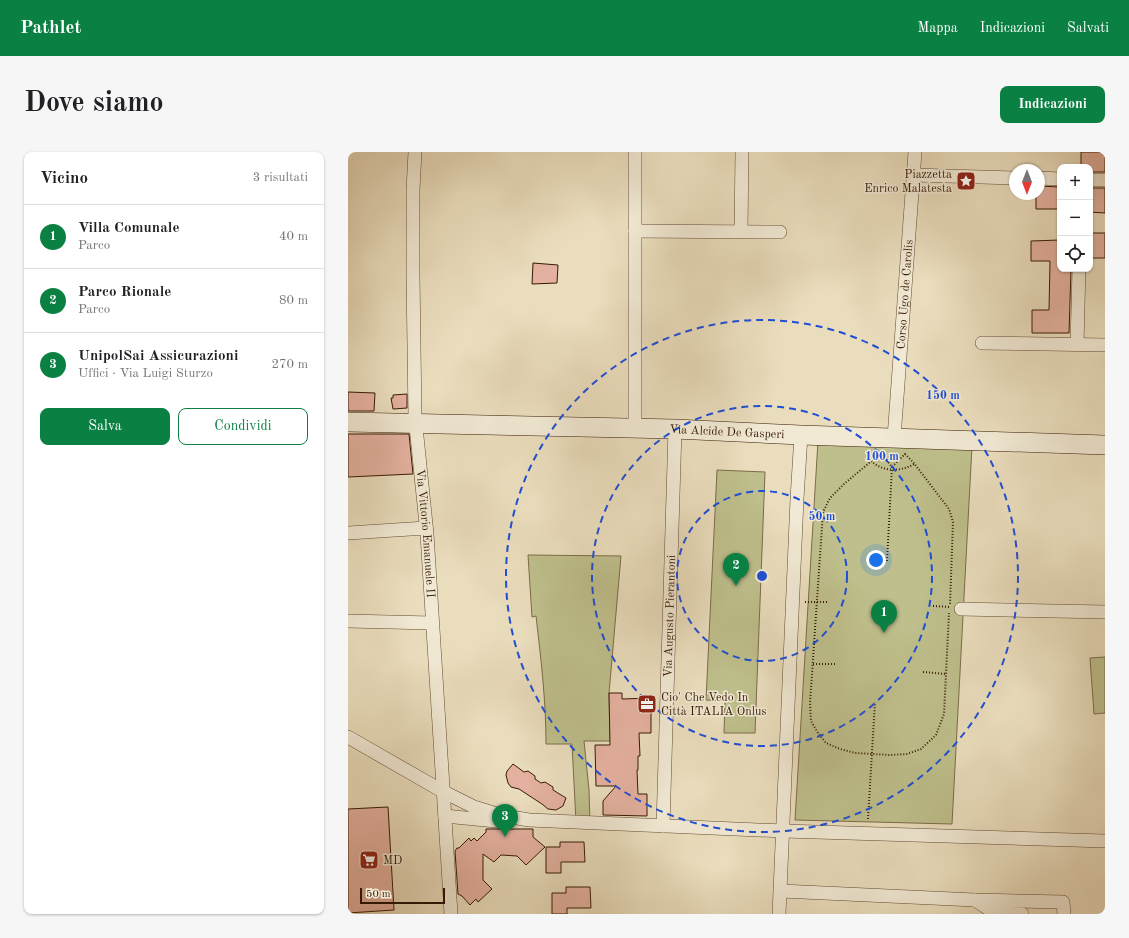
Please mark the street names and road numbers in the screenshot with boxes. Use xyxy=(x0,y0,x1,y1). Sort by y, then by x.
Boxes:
street label: Corso Ugo de Carolis xyxy=(896,239,916,350)
street label: Via Alcide De Gasperi xyxy=(669,424,785,441)
street label: Via Vittorio Emanuele II xyxy=(413,469,436,598)
street label: Via Augusto Pierantoni xyxy=(662,555,678,678)

